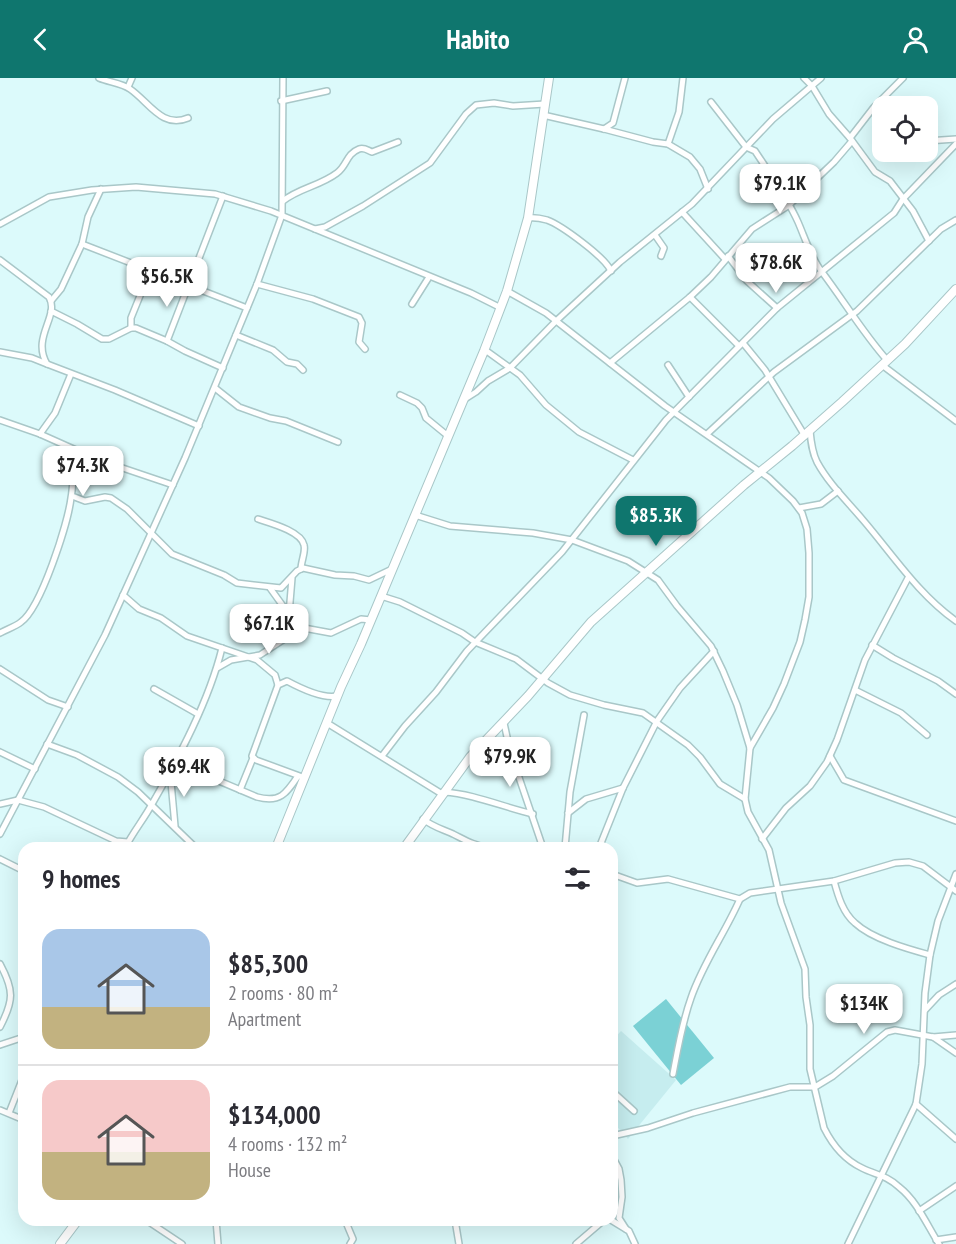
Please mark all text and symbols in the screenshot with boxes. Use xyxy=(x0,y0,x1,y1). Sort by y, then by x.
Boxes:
text: Habito xyxy=(446,22,510,56)
icon: back xyxy=(24,23,57,56)
icon: person xyxy=(899,23,932,56)
map controls xyxy=(872,96,938,162)
button: locate xyxy=(872,96,938,162)
pin: $79.1K xyxy=(731,164,829,215)
text: $79.1K xyxy=(754,170,806,196)
pin: $78.6K xyxy=(727,243,825,294)
text: $78.6K xyxy=(750,249,802,275)
pin: $56.5K xyxy=(118,257,216,308)
text: $56.5K xyxy=(141,263,193,289)
pin: $74.3K xyxy=(34,446,132,497)
text: $74.3K xyxy=(57,452,109,478)
pin: $85.3K xyxy=(607,496,705,547)
text: $85.3K xyxy=(630,502,682,528)
pin: $67.1K xyxy=(220,604,318,655)
text: $67.1K xyxy=(244,610,294,636)
pin: $79.9K xyxy=(461,737,559,788)
text: $79.9K xyxy=(484,743,536,769)
pin: $69.4K xyxy=(135,747,233,798)
text: $69.4K xyxy=(158,753,210,779)
text: 9 homes xyxy=(42,862,120,895)
icon: filters xyxy=(561,862,594,895)
text: $85,300 xyxy=(228,947,308,980)
icon: home xyxy=(90,953,162,1025)
text: 2 rooms · 80 m² xyxy=(228,980,338,1006)
pin: $134K xyxy=(822,984,906,1035)
text: $134K xyxy=(840,990,888,1016)
text: Apartment xyxy=(228,1006,301,1032)
text: $134,000 xyxy=(228,1098,321,1131)
icon: home xyxy=(90,1104,162,1176)
text: 4 rooms · 132 m² xyxy=(228,1131,347,1157)
text: House xyxy=(228,1157,271,1183)

